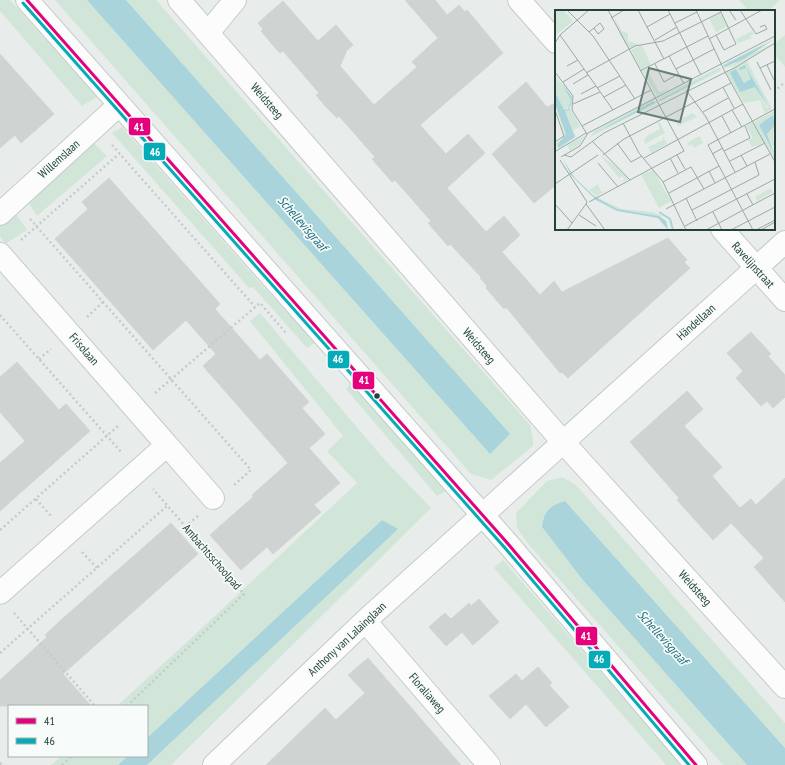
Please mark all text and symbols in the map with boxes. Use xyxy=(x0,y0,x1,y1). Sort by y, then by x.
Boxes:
inset map xyxy=(555,10,775,230)
street label: Weidsteeg xyxy=(248,80,287,122)
line badge: 41 xyxy=(128,117,151,136)
text: 41 xyxy=(134,120,144,134)
street label: Willemslaan xyxy=(35,136,83,181)
line badge: 46 xyxy=(143,142,166,161)
text: 46 xyxy=(150,145,160,159)
water label: Schellevisgraaf xyxy=(274,192,333,256)
street label: Ravelijnstraat xyxy=(729,238,778,291)
street label: Händellaan xyxy=(673,300,718,343)
street label: Weidsteeg xyxy=(460,325,499,367)
street label: Frisolaan xyxy=(66,330,102,368)
line badge: 46 xyxy=(327,350,350,369)
text: 46 xyxy=(333,352,343,366)
line badge: 41 xyxy=(352,371,375,390)
text: 41 xyxy=(359,373,369,387)
unlabelled marker xyxy=(372,391,382,401)
street label: Ambachtsschoolpad xyxy=(180,521,245,593)
street label: Weidsteeg xyxy=(676,567,715,608)
street label: Anthony van Lalainglaan xyxy=(304,598,389,679)
water label: Schellevisgraaf xyxy=(634,607,693,670)
line badge: 41 xyxy=(575,626,598,646)
text: 41 xyxy=(581,629,591,643)
line badge: 46 xyxy=(588,650,611,669)
text: 46 xyxy=(594,652,604,666)
street label: Floraliaweg xyxy=(406,670,449,716)
legend xyxy=(8,705,148,757)
text: 41 xyxy=(44,713,55,728)
text: 46 xyxy=(44,733,55,748)

